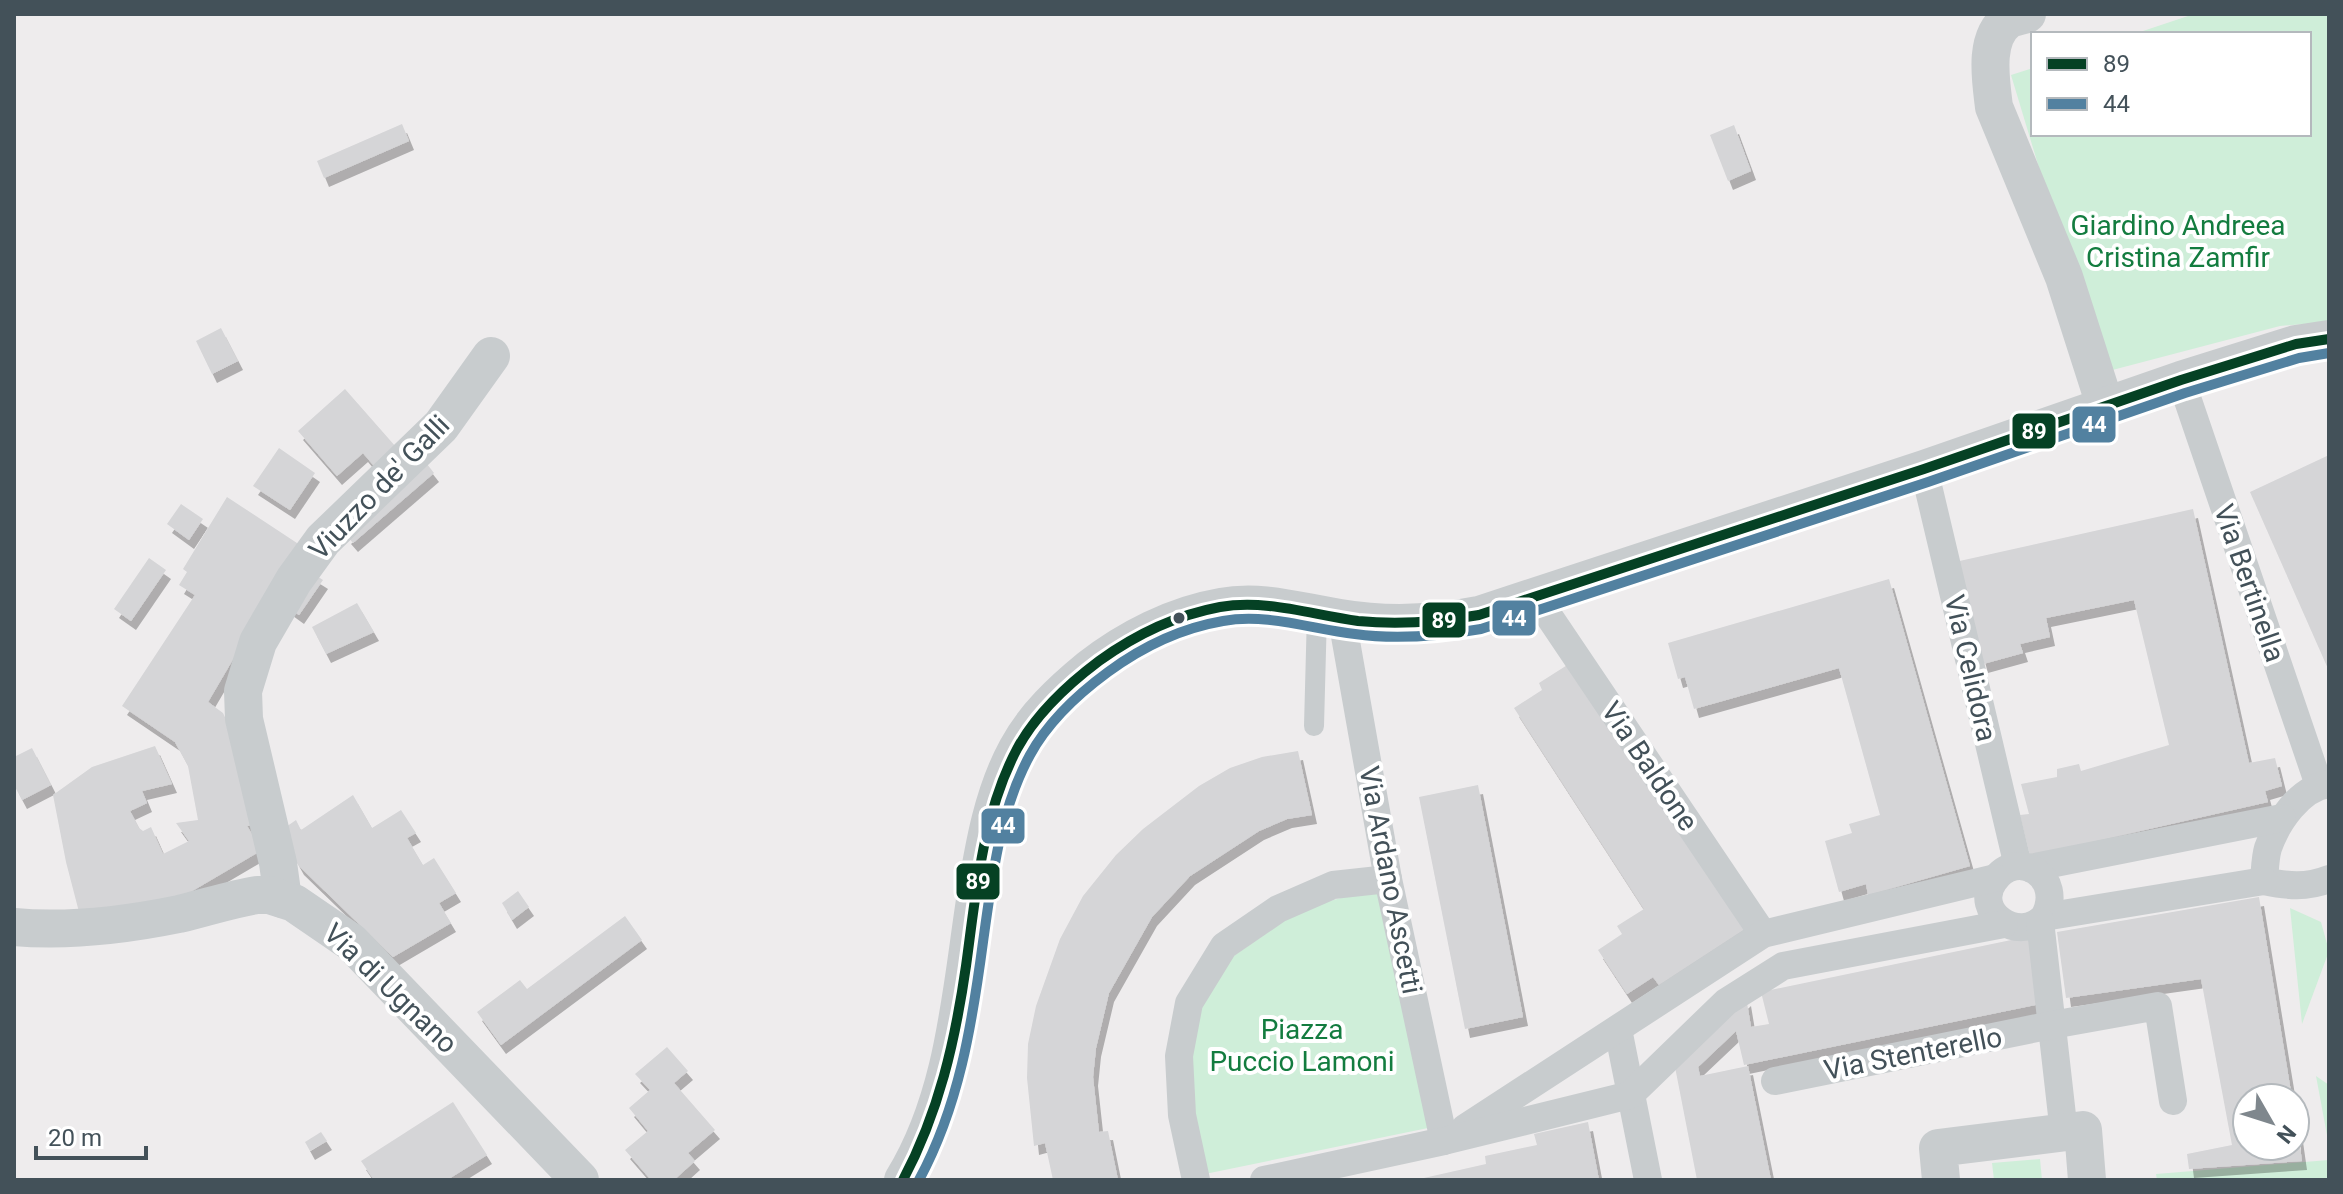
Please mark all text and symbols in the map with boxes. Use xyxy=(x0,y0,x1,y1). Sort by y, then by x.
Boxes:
legend xyxy=(2031,32,2311,136)
text: 89 xyxy=(2103,50,2130,78)
text: 44 xyxy=(2103,90,2130,118)
park label: Giardino Andreea Cristina Zamfir xyxy=(2071,209,2286,274)
line badge: 44 xyxy=(2071,405,2117,444)
street label: Viuzzo de' Galli xyxy=(302,408,456,566)
line badge: 89 xyxy=(2011,412,2057,450)
text: 44 xyxy=(2081,412,2107,437)
text: 89 xyxy=(2021,419,2047,444)
street label: Via Bertinella xyxy=(2207,500,2292,666)
street label: Via Celidora xyxy=(1938,592,2003,745)
line badge: 44 xyxy=(1491,599,1537,637)
line badge: 89 xyxy=(1421,601,1467,639)
text: 44 xyxy=(1501,606,1527,631)
text: 89 xyxy=(1431,608,1457,633)
unlabelled marker xyxy=(1171,610,1187,626)
street label: Via Baldone xyxy=(1594,696,1705,837)
street label: Via Ardano Ascetti xyxy=(1352,764,1429,997)
line badge: 44 xyxy=(980,807,1026,845)
text: 44 xyxy=(990,813,1016,838)
line badge: 89 xyxy=(955,862,1001,901)
text: 89 xyxy=(965,869,991,894)
street label: Via di Ugnano xyxy=(317,917,464,1060)
park label: Piazza Puccio Lamoni xyxy=(1209,1013,1395,1078)
street label: Via Stenterello xyxy=(1821,1020,2005,1087)
north arrow xyxy=(2231,1082,2311,1162)
scale bar xyxy=(36,1110,146,1160)
text: N xyxy=(2272,1120,2301,1148)
text: 20 m xyxy=(48,1124,102,1152)

